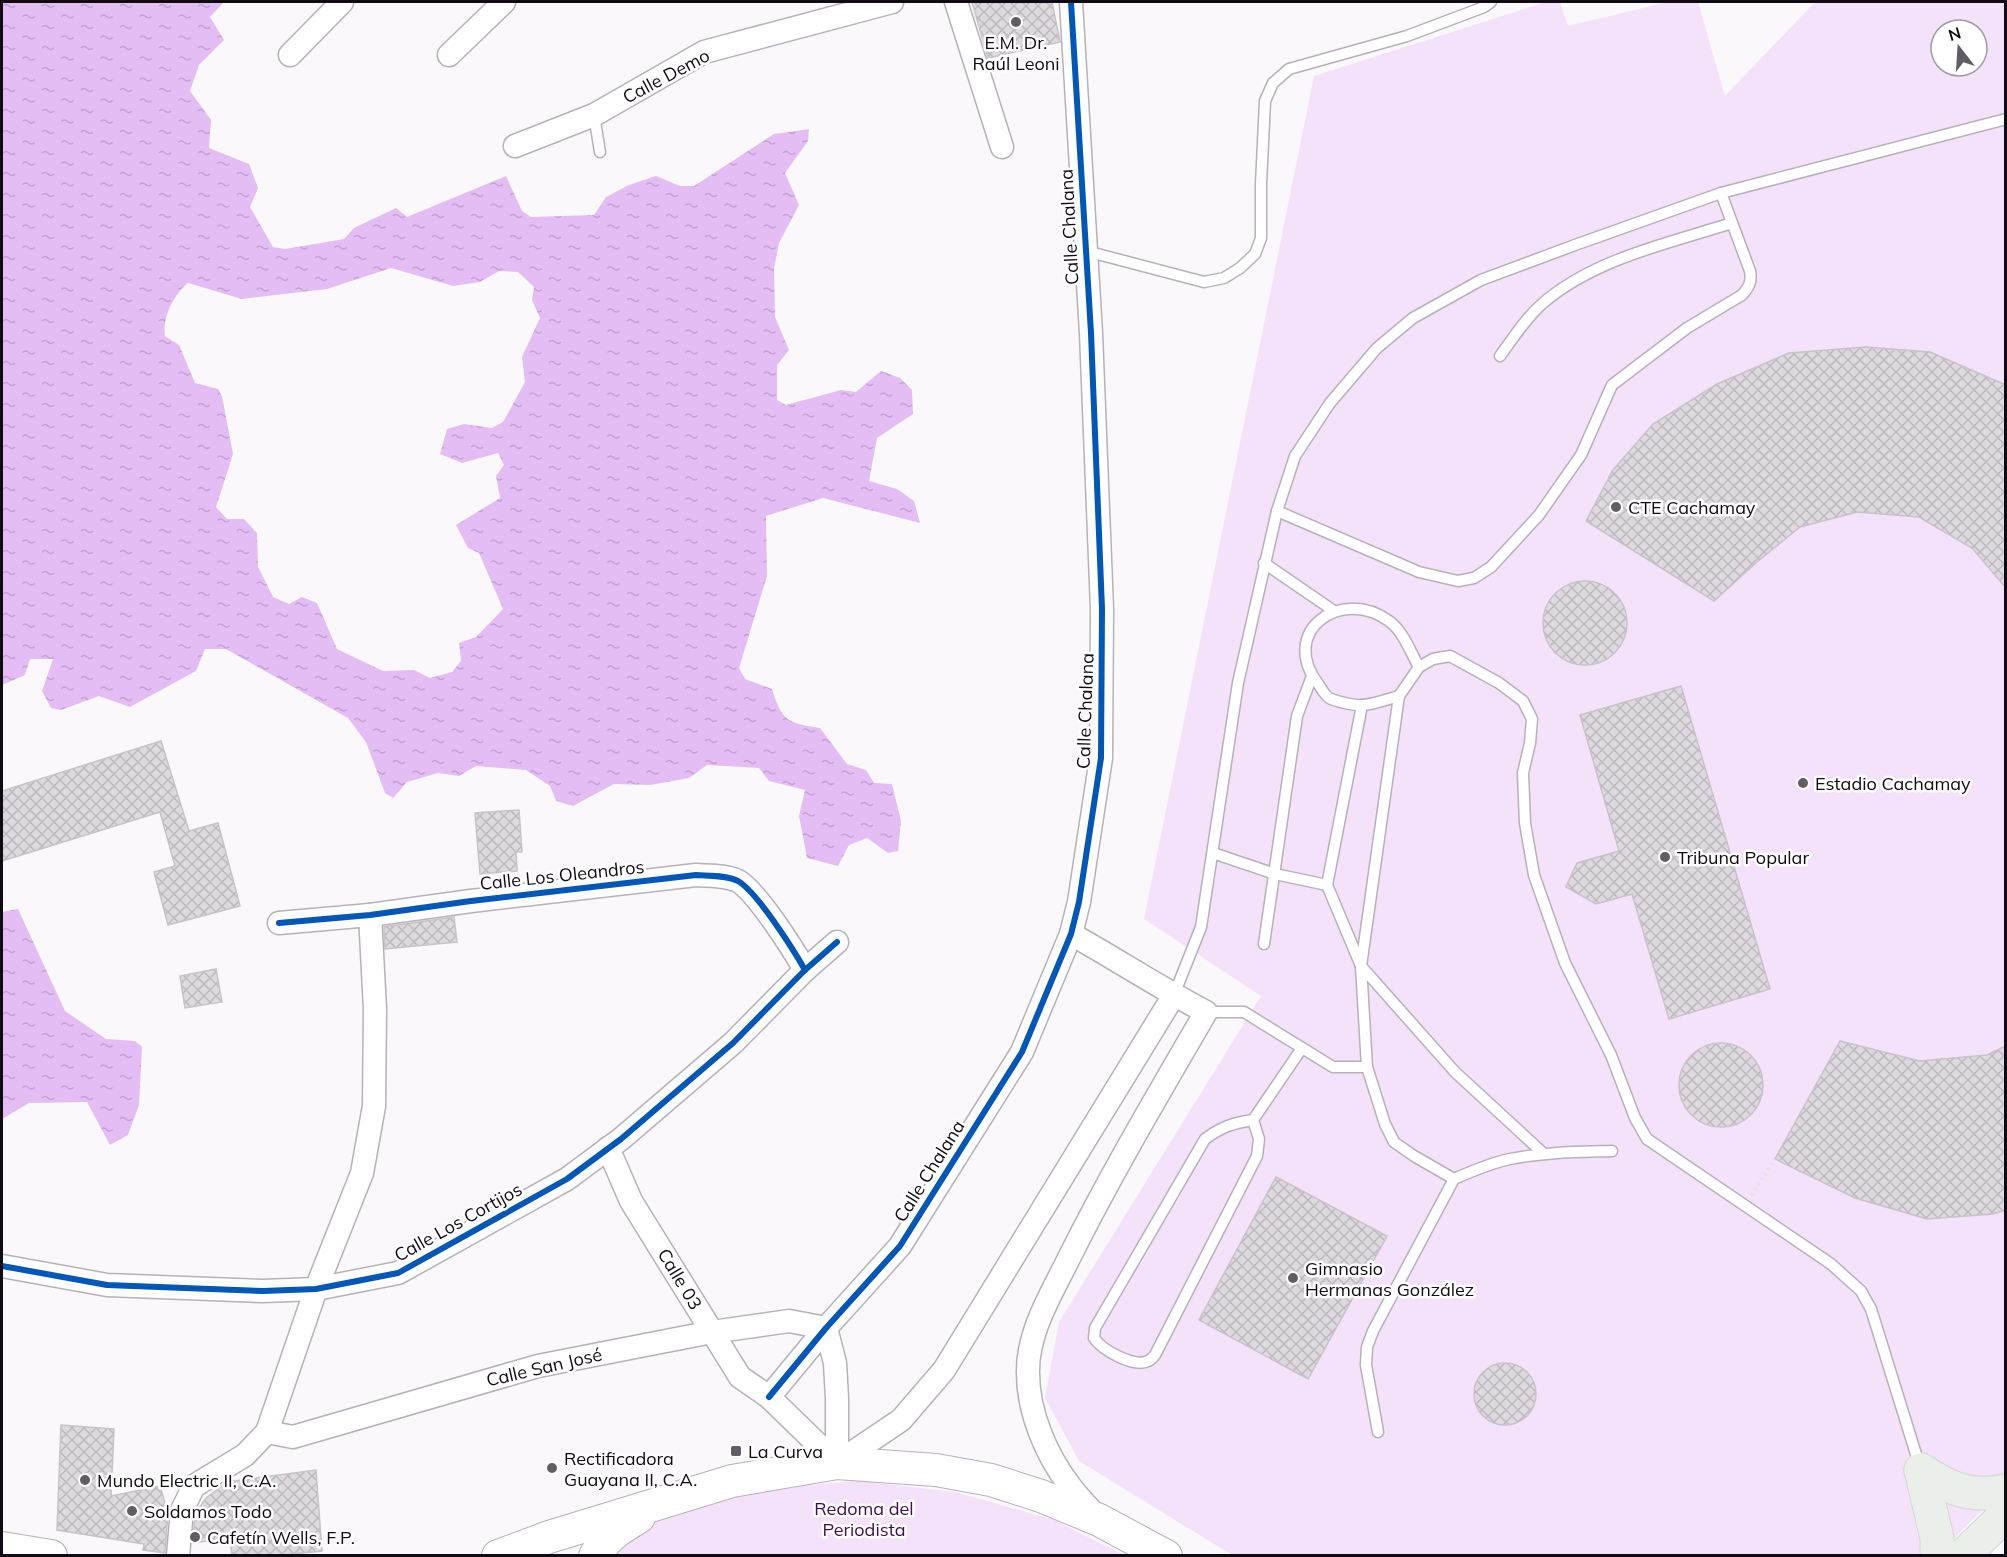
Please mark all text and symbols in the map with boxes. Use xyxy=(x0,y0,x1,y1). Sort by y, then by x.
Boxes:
marker: E.M. Dr. Raúl Leoni xyxy=(1009,15,1023,29)
north arrow xyxy=(1929,18,1989,78)
text: N xyxy=(1946,22,1963,45)
place label: E.M. Dr. Raúl Leoni xyxy=(972,31,1060,75)
street label: Calle Demo xyxy=(619,43,713,109)
street label: Calle Chalana xyxy=(1054,168,1084,286)
place label: CTE Cachamay xyxy=(1628,496,1756,519)
marker: CTE Cachamay xyxy=(1609,500,1623,514)
street label: Calle Chalana xyxy=(1071,653,1099,769)
place label: Estadio Cachamay xyxy=(1815,772,1971,795)
marker: Estadio Cachamay xyxy=(1796,776,1810,790)
place label: Tribuna Popular xyxy=(1677,846,1809,869)
marker: Tribuna Popular xyxy=(1658,850,1672,864)
street label: Calle Los Oleandros xyxy=(479,855,645,895)
street label: Calle Chalana xyxy=(889,1116,969,1226)
street label: Calle Los Cortijos xyxy=(390,1177,526,1267)
street label: Calle 03 xyxy=(653,1244,707,1314)
place label: Gimnasio Hermanas González xyxy=(1305,1257,1474,1301)
marker: Gimnasio Hermanas González xyxy=(1286,1271,1300,1285)
street label: Calle San José xyxy=(484,1343,604,1391)
place label: La Curva xyxy=(748,1440,823,1463)
marker: La Curva xyxy=(729,1444,743,1458)
place label: Rectificadora Guayana II, C.A. xyxy=(564,1447,697,1491)
marker: Rectificadora Guayana II, C.A. xyxy=(545,1461,559,1475)
place label: Mundo Electric II, C.A. xyxy=(97,1469,276,1492)
marker: Mundo Electric II, C.A. xyxy=(78,1473,92,1487)
park label: Redoma del Periodista xyxy=(814,1497,914,1541)
place label: Soldamos Todo xyxy=(144,1500,272,1523)
marker: Soldamos Todo xyxy=(125,1504,139,1518)
place label: Cafetín Wells, F.P. xyxy=(207,1526,355,1549)
marker: Cafetín Wells, F.P. xyxy=(188,1530,202,1544)

